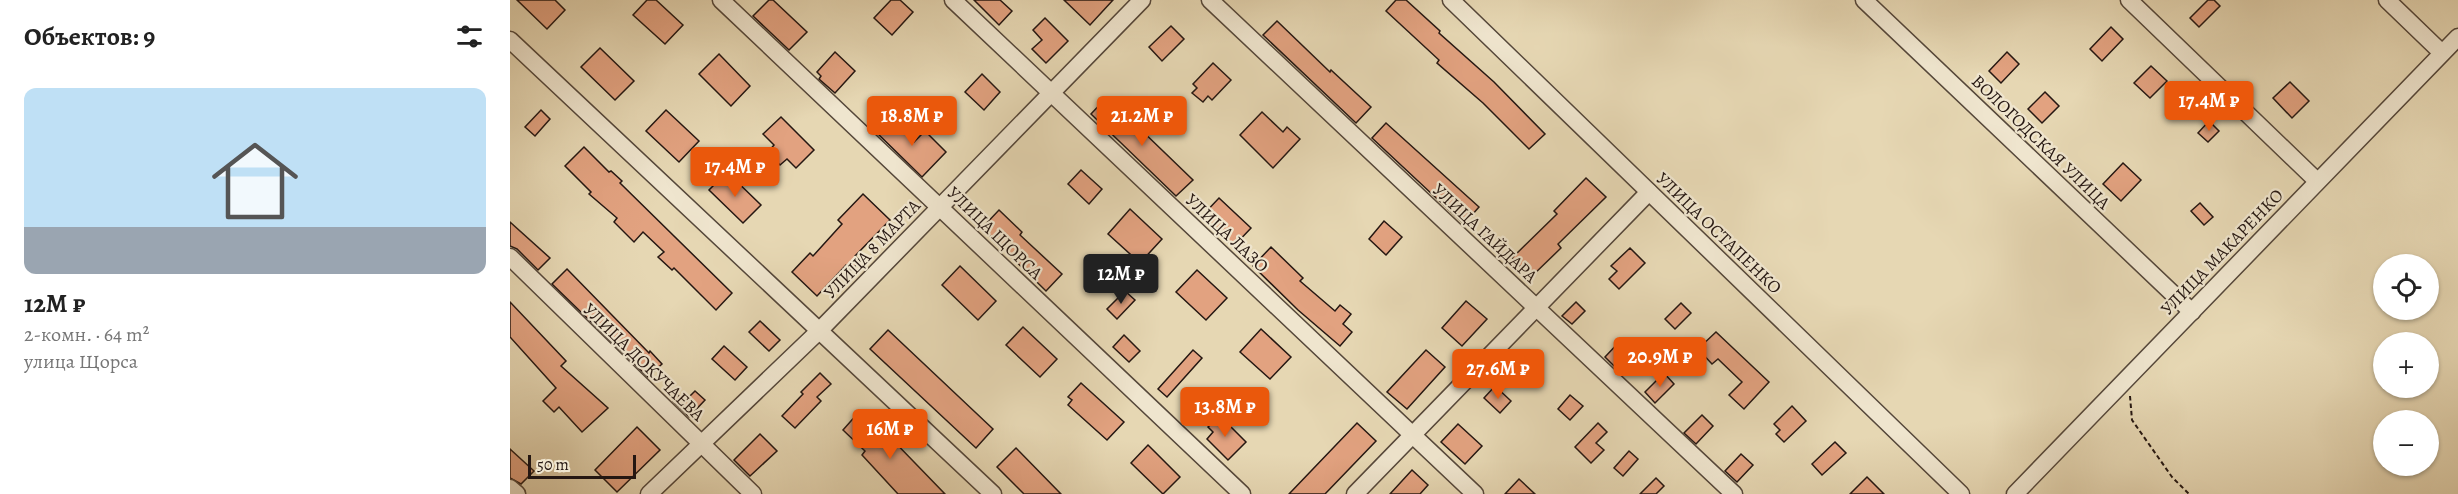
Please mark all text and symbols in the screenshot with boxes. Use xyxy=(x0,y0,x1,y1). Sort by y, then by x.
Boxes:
text: Объектов: 9 xyxy=(24,19,155,54)
icon: filters xyxy=(453,20,486,53)
street label: ВОЛОГОДСКАЯ УЛИЦА xyxy=(1966,69,2116,215)
pin: 17.4M ₽ xyxy=(2154,81,2264,132)
text: 17.4M ₽ xyxy=(2178,87,2240,114)
pin: 18.8M ₽ xyxy=(857,96,967,147)
pin: 21.2M ₽ xyxy=(1087,96,1197,147)
text: 18.8M ₽ xyxy=(881,102,943,129)
text: 21.2M ₽ xyxy=(1111,102,1173,129)
icon: home xyxy=(201,127,309,235)
pin: 17.4M ₽ xyxy=(680,147,790,198)
text: 17.4M ₽ xyxy=(704,153,766,180)
street label: УЛИЦА ОСТАПЕНКО xyxy=(1651,167,1787,299)
street label: УЛИЦА ГАЙДАРА xyxy=(1427,178,1543,288)
street label: УЛИЦА ЩОРСА xyxy=(942,181,1049,285)
street label: УЛИЦА МАКАРЕНКО xyxy=(2155,184,2289,320)
street label: УЛИЦА ЛАЗО xyxy=(1180,188,1274,278)
street label: УЛИЦА 8 МАРТА xyxy=(818,194,926,304)
pin: 12M ₽ xyxy=(1079,254,1163,305)
map controls xyxy=(2373,254,2439,476)
button: locate xyxy=(2373,254,2439,320)
text: 12M ₽ xyxy=(1097,260,1145,287)
text: 12M ₽ xyxy=(24,286,85,321)
street label: УЛИЦА ДОКУЧАЕВА xyxy=(578,298,710,427)
text: 2-комн. · 64 m² xyxy=(24,321,149,348)
button: + xyxy=(2373,332,2439,398)
pin: 20.9M ₽ xyxy=(1605,337,1715,388)
text: 20.9M ₽ xyxy=(1628,343,1692,370)
text: улица Щорса xyxy=(24,348,138,375)
pin: 27.6M ₽ xyxy=(1443,349,1553,400)
text: 27.6M ₽ xyxy=(1466,355,1530,382)
pin: 13.8M ₽ xyxy=(1170,387,1280,438)
text: 13.8M ₽ xyxy=(1194,393,1256,420)
pin: 16M ₽ xyxy=(848,409,932,460)
button: − xyxy=(2373,410,2439,476)
text: 16M ₽ xyxy=(867,415,913,442)
scale bar xyxy=(528,452,636,480)
text: 50 m xyxy=(537,454,569,476)

